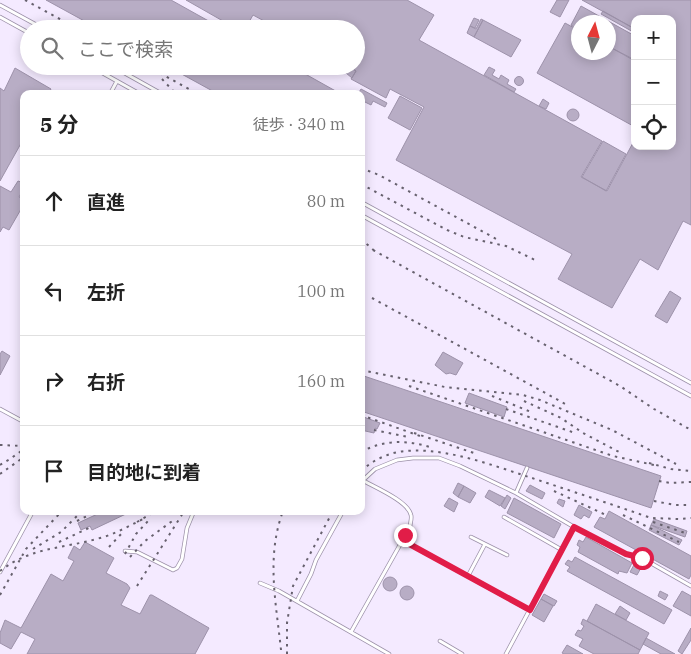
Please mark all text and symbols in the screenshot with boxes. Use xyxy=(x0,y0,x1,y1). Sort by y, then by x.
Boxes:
north arrow xyxy=(571,15,616,60)
map controls xyxy=(631,15,676,150)
button: + xyxy=(631,15,676,60)
search box xyxy=(20,20,365,75)
icon: search xyxy=(38,34,66,62)
text: ここで検索 xyxy=(78,37,173,61)
button: − xyxy=(631,60,676,105)
button: locate xyxy=(631,105,676,150)
text: 5 分 xyxy=(40,110,78,138)
text: 徒歩 · 340 m xyxy=(253,114,345,134)
icon: ahead xyxy=(40,187,68,215)
text: 直進 xyxy=(87,190,125,214)
text: 80 m xyxy=(307,191,345,211)
icon: left xyxy=(40,277,68,305)
text: 左折 xyxy=(87,280,125,304)
text: 100 m xyxy=(297,281,345,301)
icon: right xyxy=(40,367,68,395)
text: 右折 xyxy=(87,370,125,394)
text: 160 m xyxy=(297,371,345,391)
icon: arrive xyxy=(40,457,68,485)
text: 目的地に到着 xyxy=(87,460,201,484)
route end xyxy=(394,524,417,547)
route start xyxy=(631,547,654,570)

